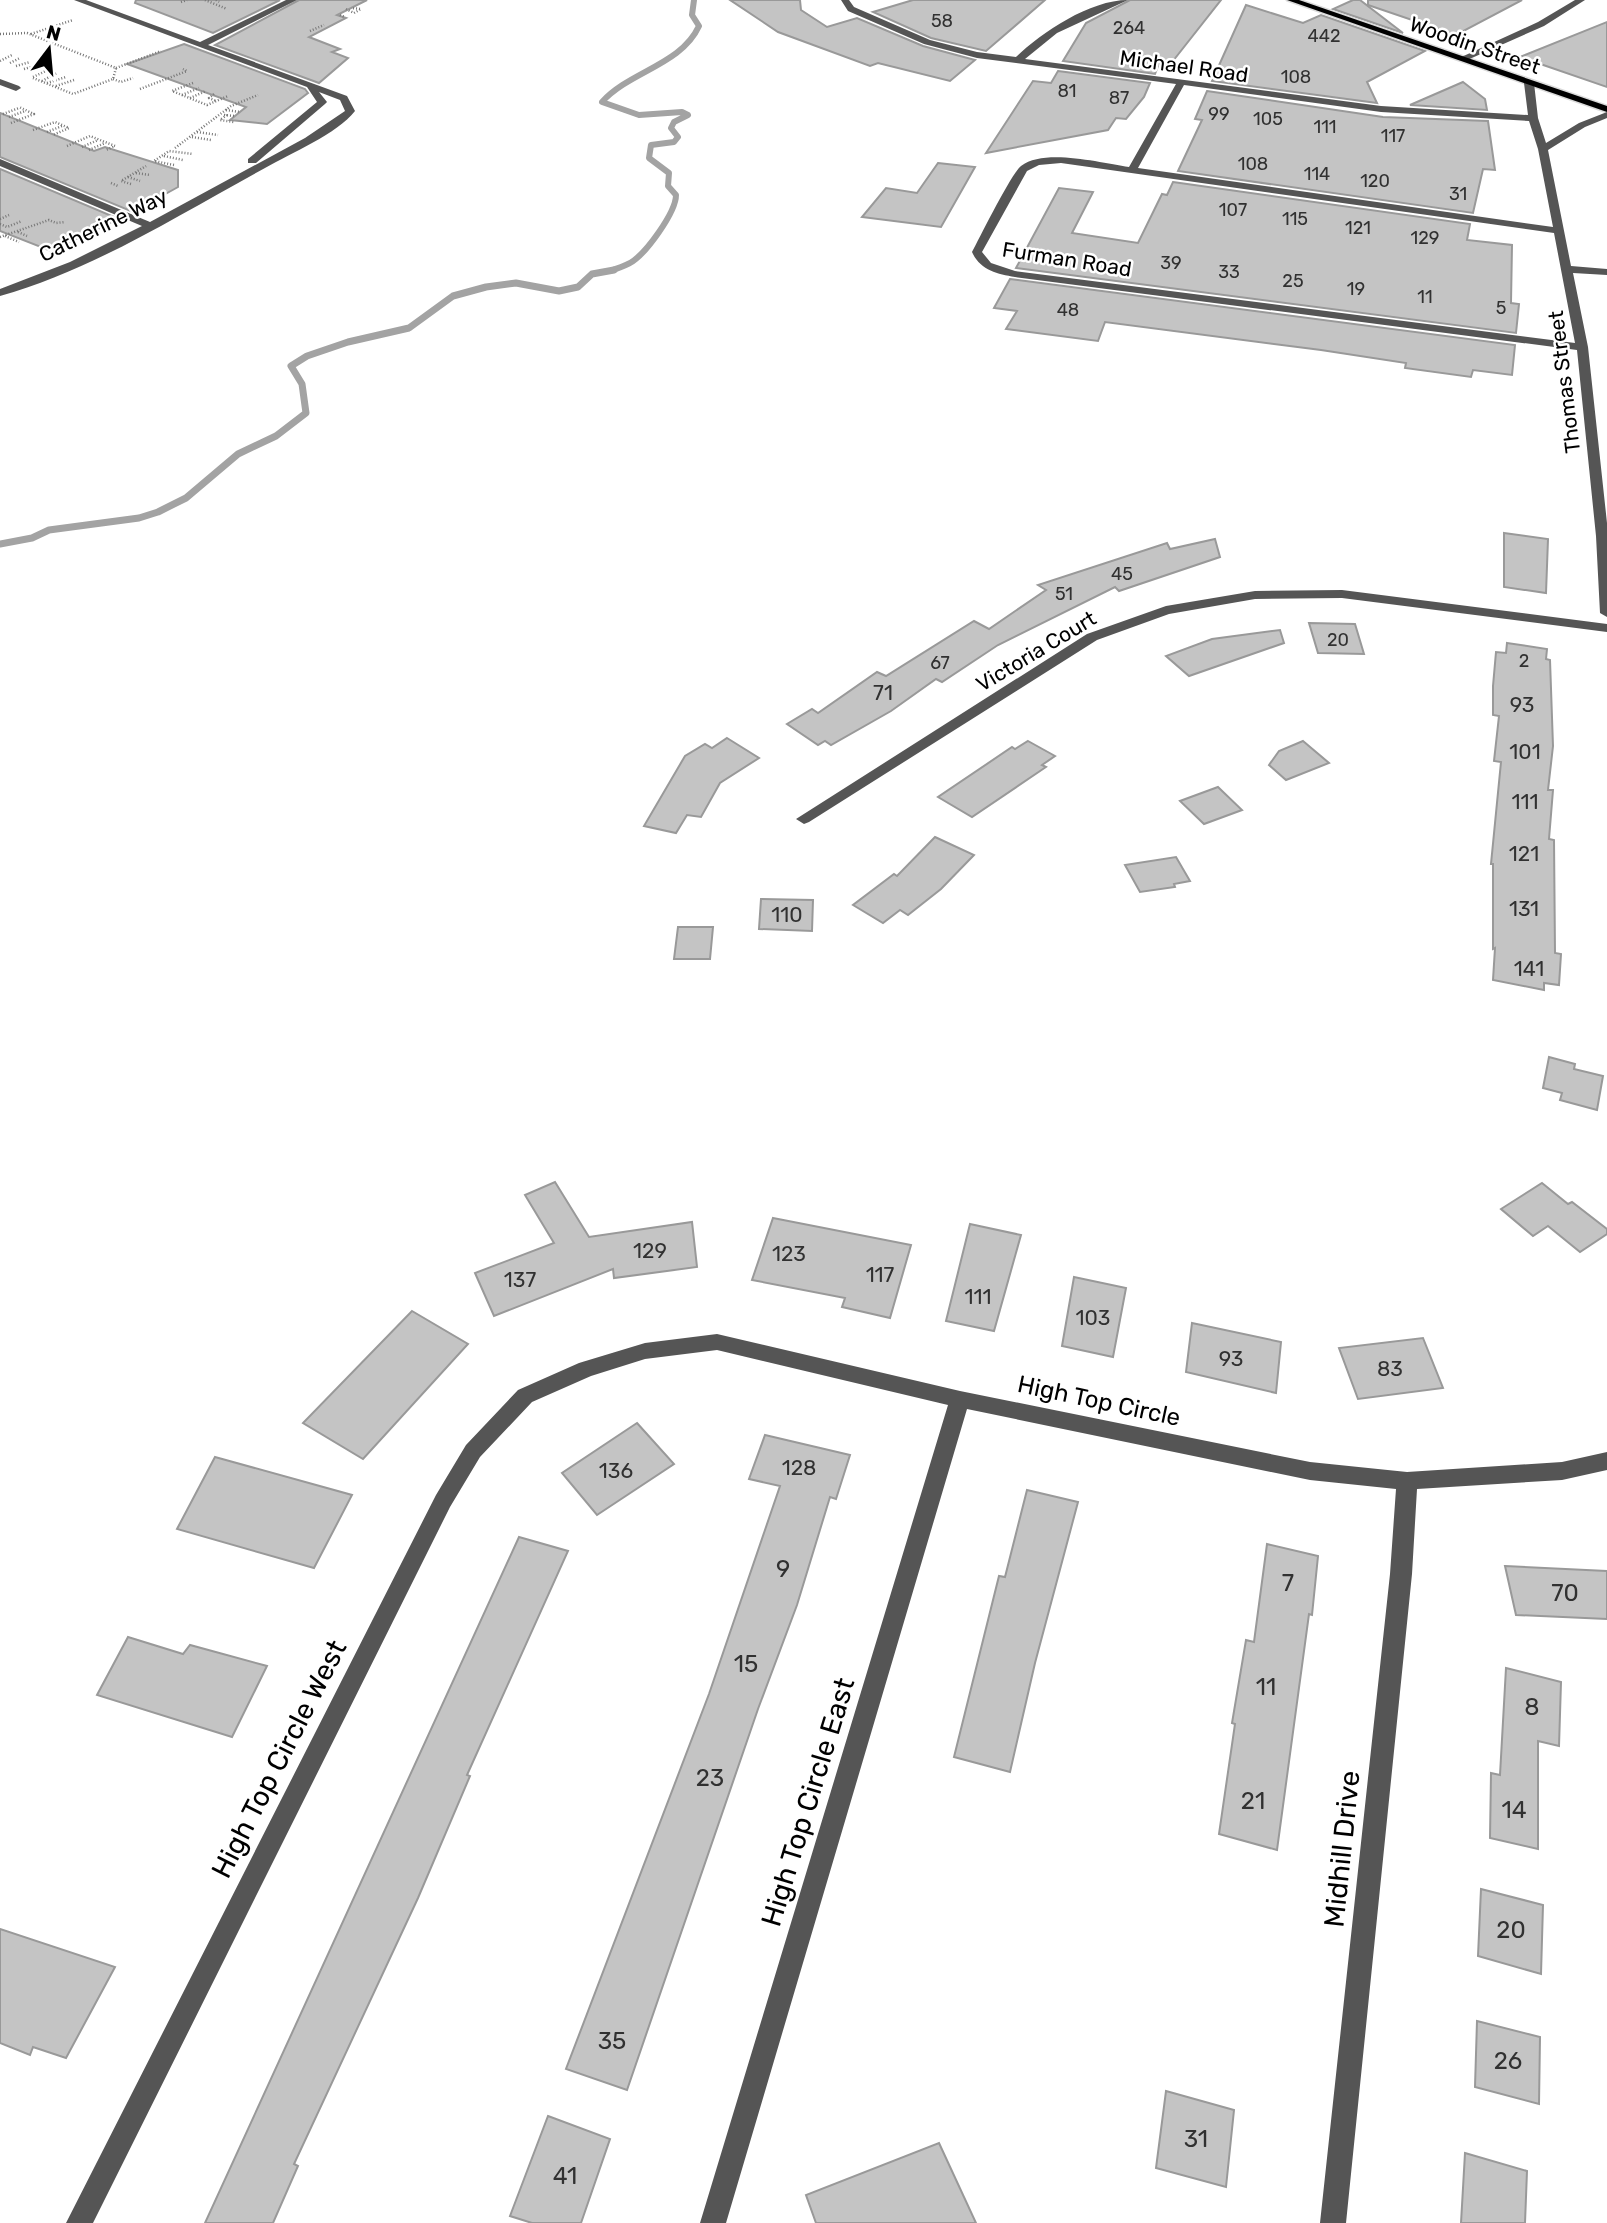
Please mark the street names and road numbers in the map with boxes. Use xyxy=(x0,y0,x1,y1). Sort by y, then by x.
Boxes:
street label: Woodin Street xyxy=(1406,11,1544,79)
street label: Michael Road xyxy=(1118,45,1250,87)
street label: Catherine Way xyxy=(35,183,172,267)
street label: Furman Road xyxy=(1001,236,1133,282)
street label: Thomas Street xyxy=(1543,309,1585,455)
street label: Victoria Court xyxy=(972,605,1100,697)
street label: High Top Circle xyxy=(1015,1370,1183,1432)
street label: High Top Circle West xyxy=(205,1634,353,1884)
street label: High Top Circle East xyxy=(754,1674,862,1930)
street label: Midhill Drive xyxy=(1317,1769,1367,1929)

